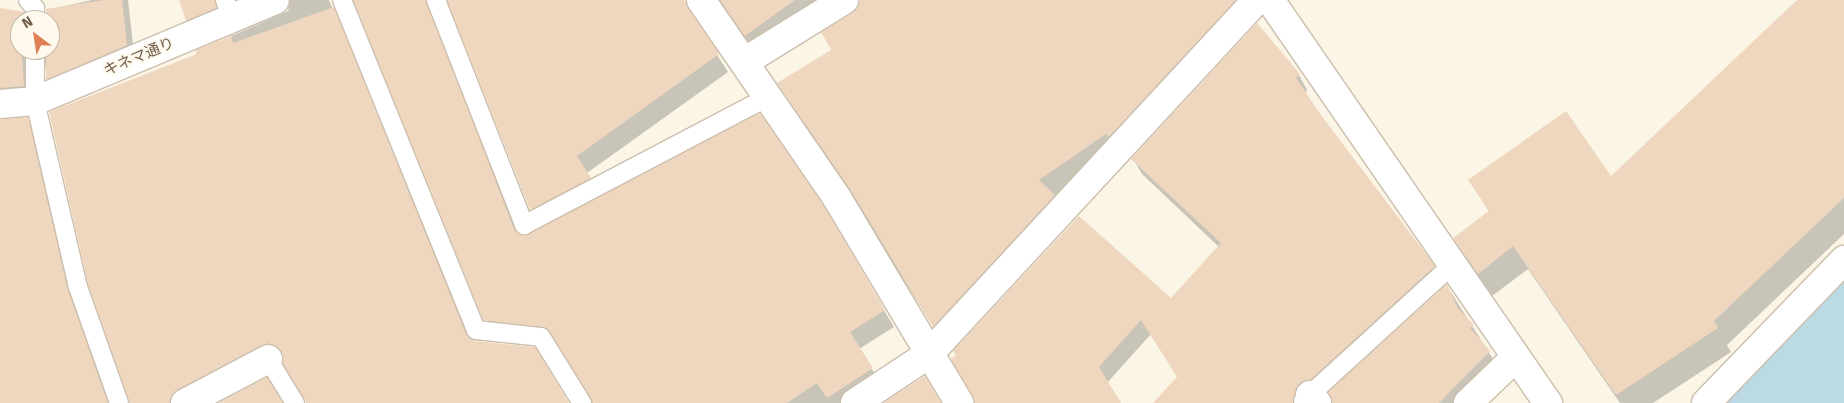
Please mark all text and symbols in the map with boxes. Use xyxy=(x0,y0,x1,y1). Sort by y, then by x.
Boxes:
north arrow xyxy=(10,10,60,60)
text: N xyxy=(19,13,36,32)
street label: キネマ通り xyxy=(101,34,177,80)

